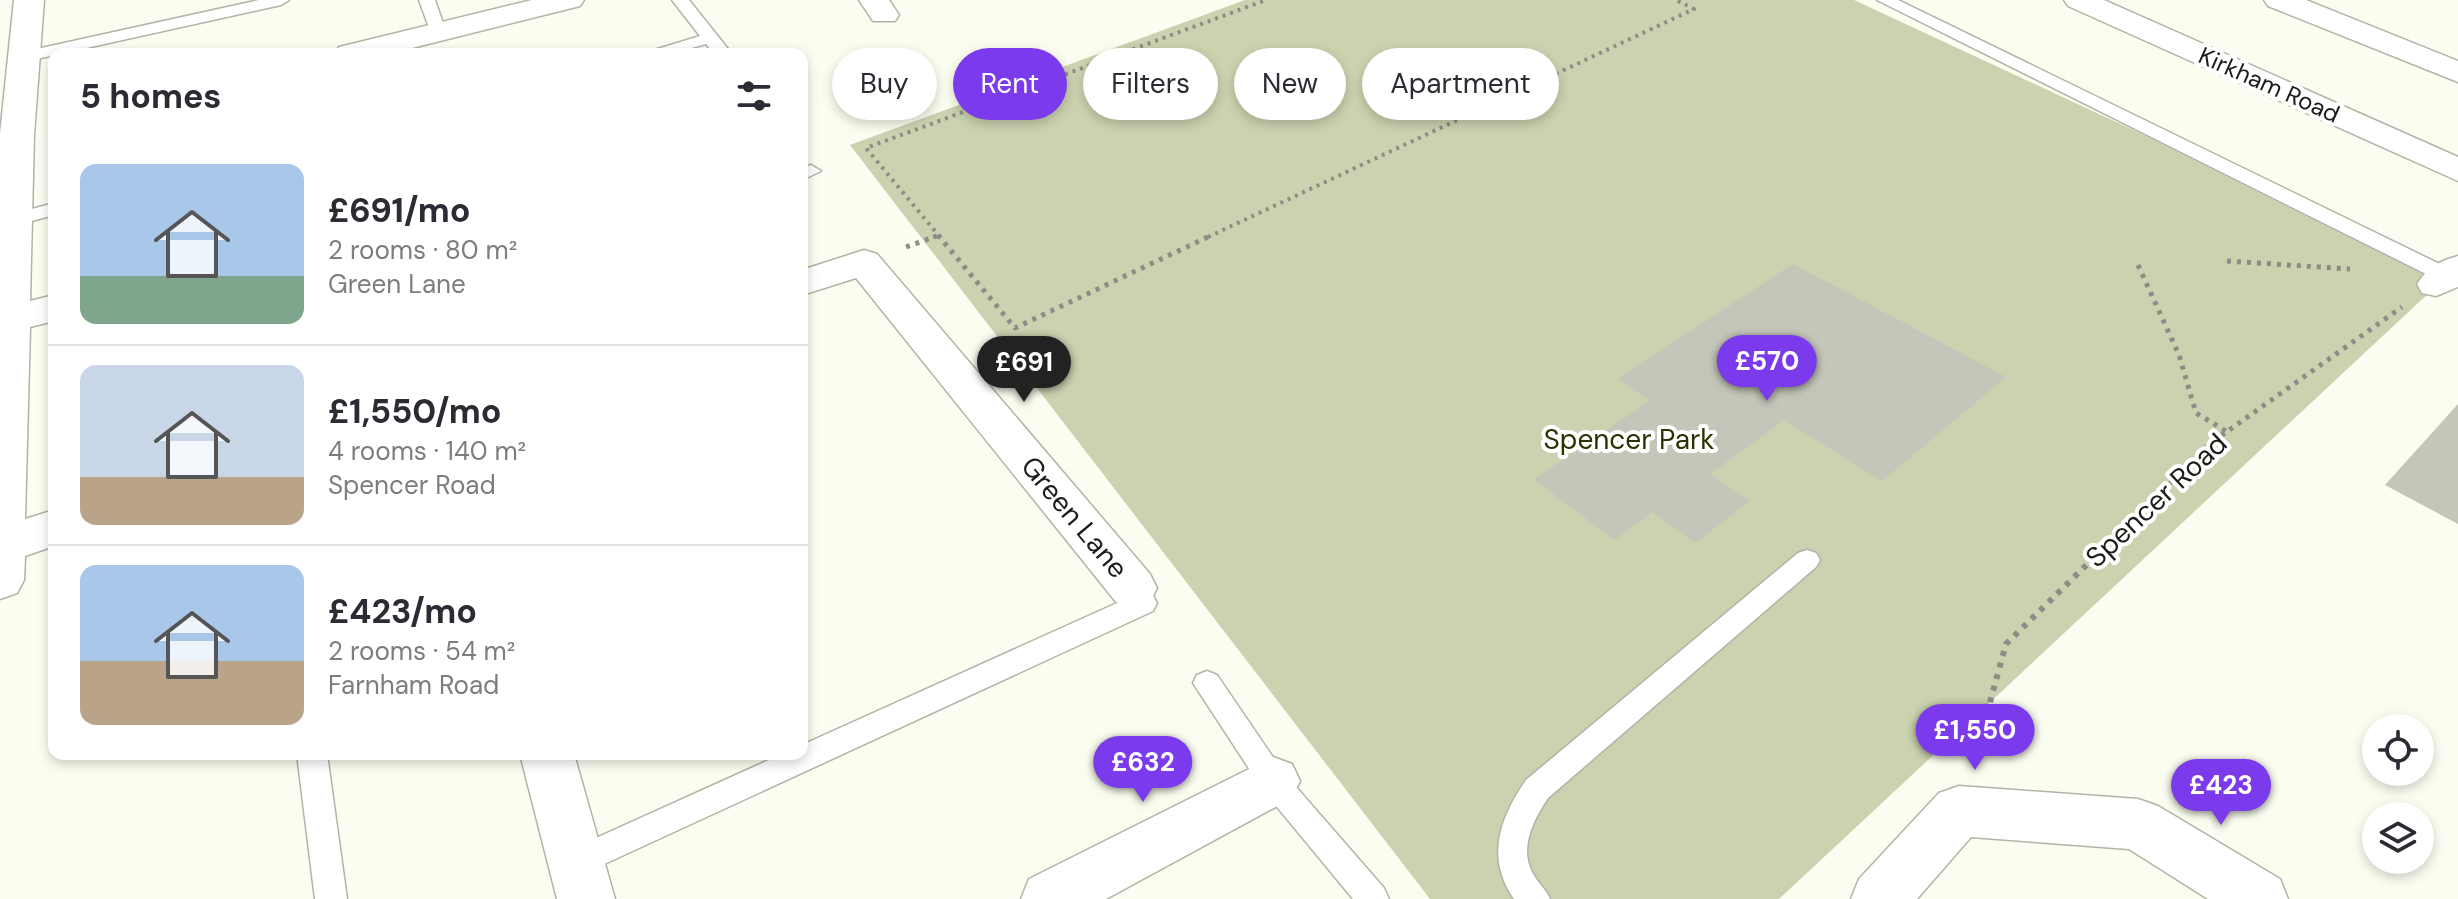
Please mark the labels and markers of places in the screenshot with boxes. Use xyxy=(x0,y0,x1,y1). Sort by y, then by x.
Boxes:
pin: £570 xyxy=(1720,335,1814,403)
pin: £691 xyxy=(977,336,1071,404)
pin: £1,550 xyxy=(1910,704,2040,772)
pin: £632 xyxy=(1096,736,1190,804)
pin: £423 xyxy=(2174,759,2268,827)

